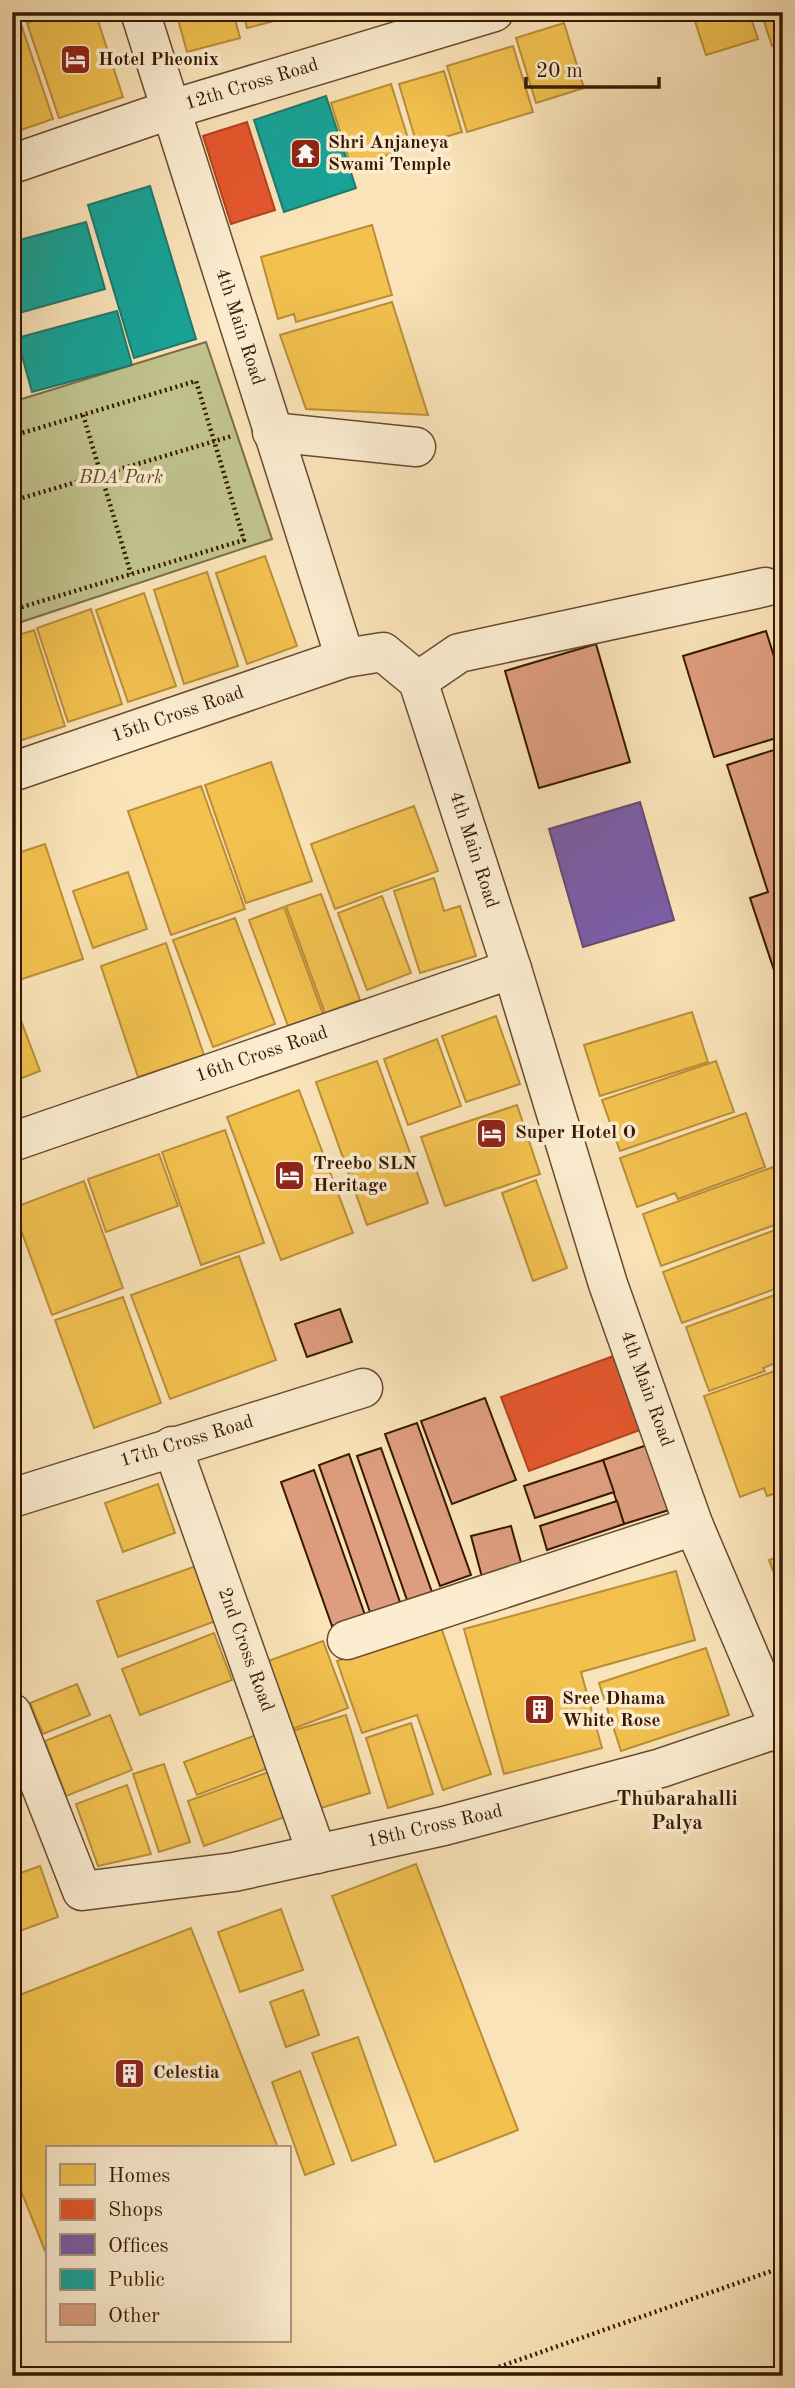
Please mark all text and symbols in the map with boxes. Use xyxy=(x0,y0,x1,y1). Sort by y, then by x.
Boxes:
hotel icon: Hotel Pheonix xyxy=(58,43,92,77)
scale bar xyxy=(526,46,658,90)
place label: Hotel Pheonix xyxy=(98,51,219,70)
street label: 12th Cross Road xyxy=(183,56,321,114)
text: 20 m xyxy=(536,61,583,82)
place label: Shri Anjaneya Swami Temple xyxy=(328,134,451,175)
temple icon: Shri Anjaneya Swami Temple xyxy=(288,137,322,171)
street label: 4th Main Road xyxy=(211,266,267,388)
park label: BDA Park xyxy=(78,469,163,488)
street label: 15th Cross Road xyxy=(109,683,247,747)
street label: 4th Main Road xyxy=(445,789,501,911)
street label: 16th Cross Road xyxy=(193,1023,331,1087)
hotel icon: Super Hotel O xyxy=(475,1116,509,1150)
place label: Super Hotel O xyxy=(515,1124,636,1143)
place label: Treebo SLN Heritage xyxy=(313,1155,417,1196)
hotel icon: Treebo SLN Heritage xyxy=(273,1158,307,1192)
street label: 4th Main Road xyxy=(616,1329,676,1449)
street label: 17th Cross Road xyxy=(118,1413,256,1471)
street label: 2nd Cross Road xyxy=(214,1585,276,1715)
place label: Sree Dhama White Rose xyxy=(562,1690,666,1731)
building icon: Sree Dhama White Rose xyxy=(522,1693,556,1727)
district label: Thubarahalli Palya xyxy=(616,1789,738,1834)
street label: 18th Cross Road xyxy=(365,1802,505,1852)
building icon: Celestia xyxy=(113,2056,147,2090)
place label: Celestia xyxy=(153,2064,220,2083)
legend xyxy=(46,2146,290,2342)
text: Homes xyxy=(108,2166,170,2187)
text: Shops xyxy=(108,2200,163,2221)
text: Offices xyxy=(108,2236,169,2257)
text: Public xyxy=(108,2270,165,2291)
text: Other xyxy=(108,2306,160,2327)

